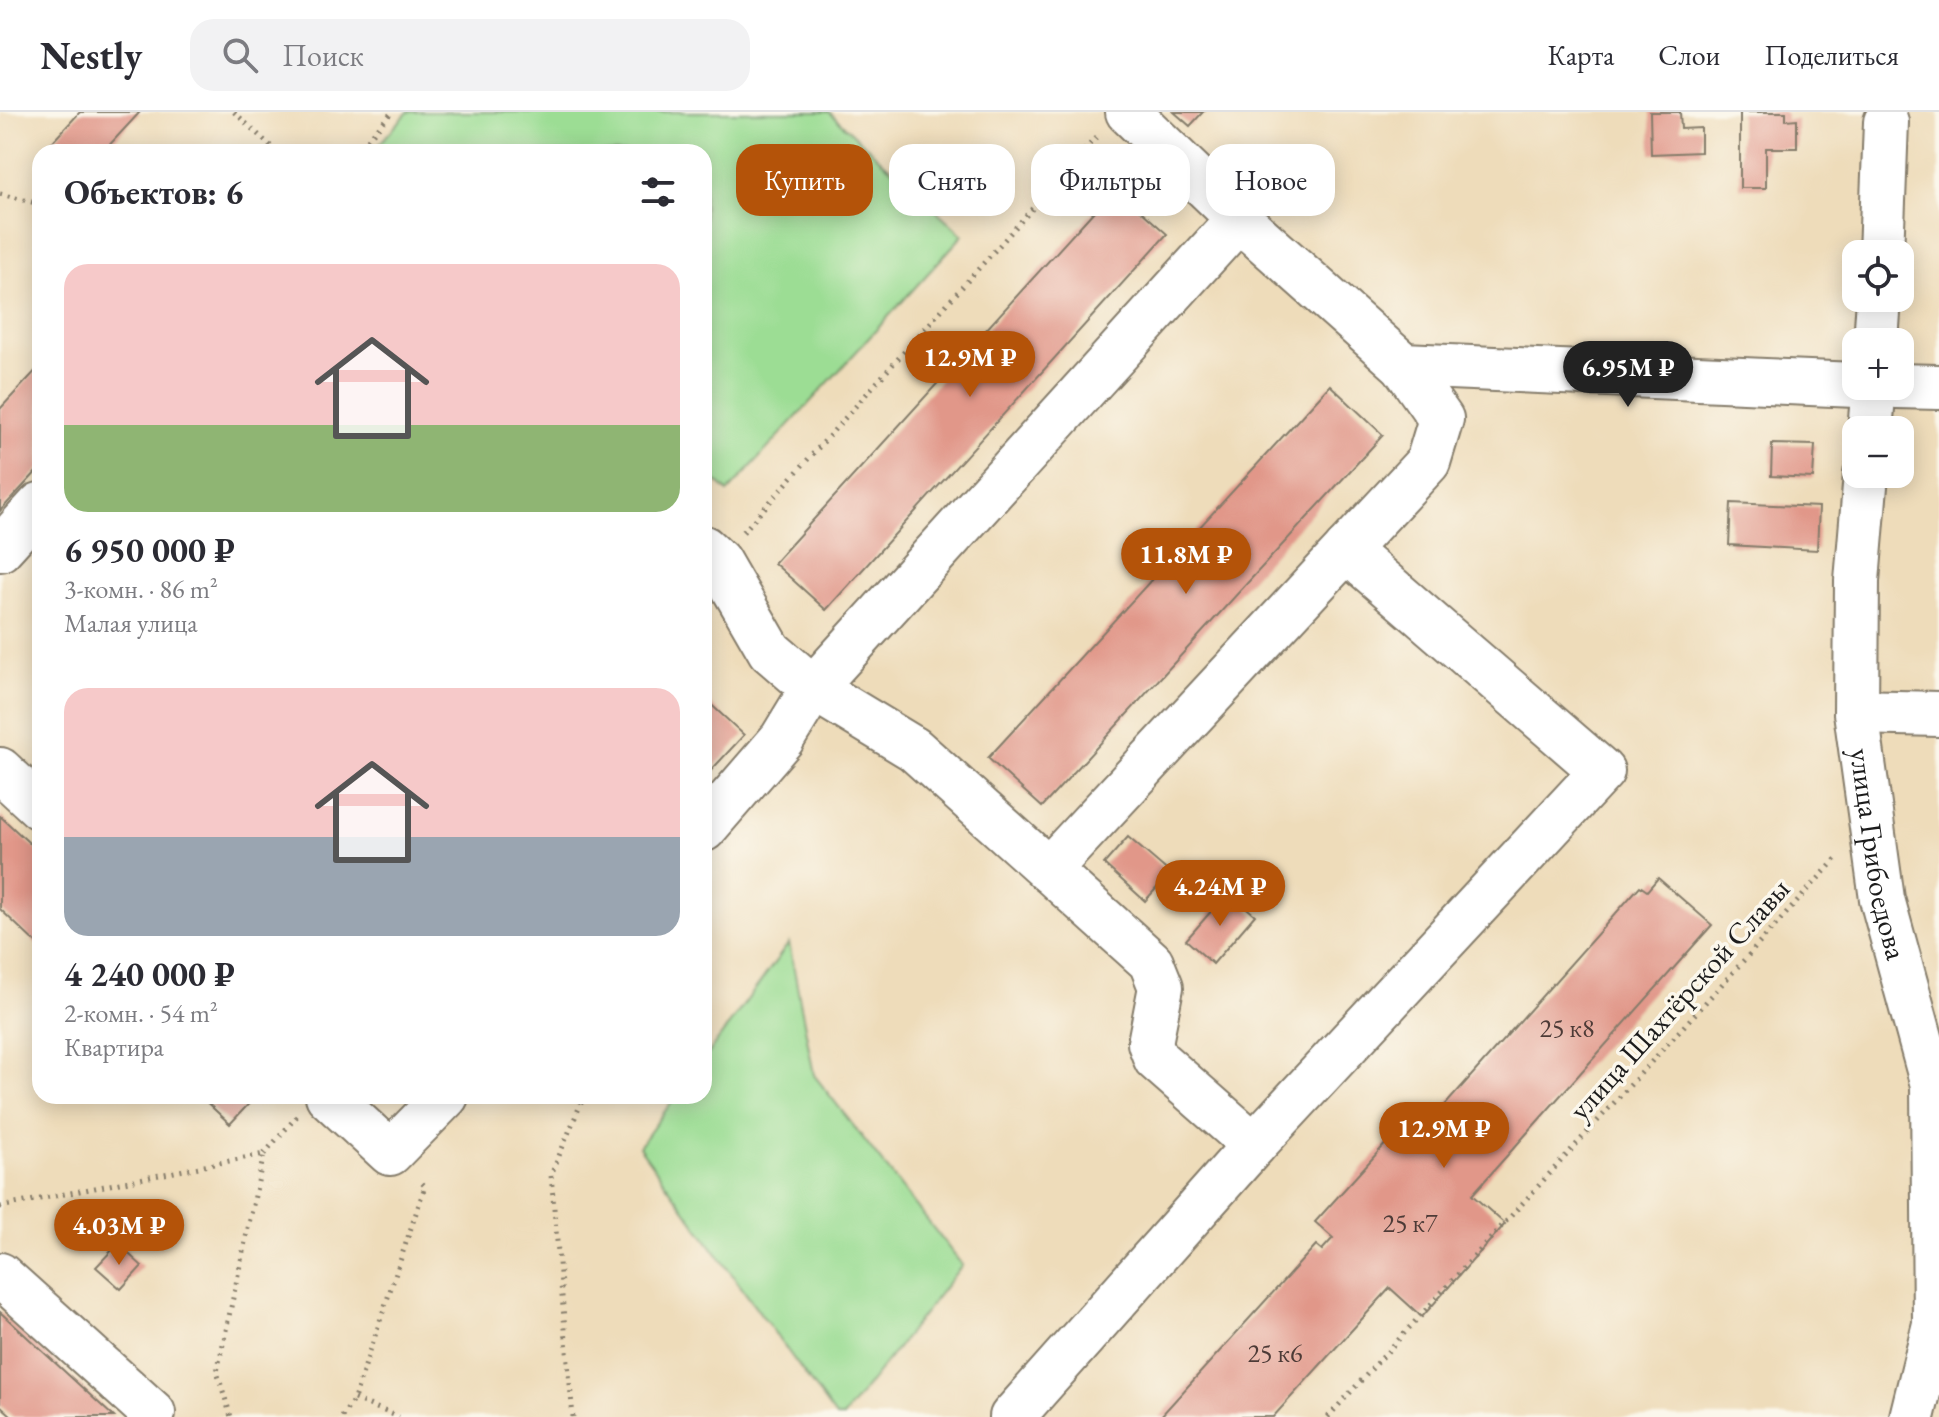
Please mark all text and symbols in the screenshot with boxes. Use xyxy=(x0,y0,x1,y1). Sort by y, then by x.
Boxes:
search box xyxy=(190,19,750,91)
text: Nestly xyxy=(40,31,142,80)
icon: search xyxy=(218,33,262,77)
text: Поиск xyxy=(282,36,364,75)
text: Карта xyxy=(1547,37,1614,73)
text: Слои xyxy=(1658,37,1720,73)
text: Поделиться xyxy=(1764,37,1899,73)
chip: Купить xyxy=(736,144,873,216)
chip: Снять xyxy=(889,144,1015,216)
chip: Фильтры xyxy=(1031,144,1190,216)
chip: Новое xyxy=(1206,144,1335,216)
text: Объектов: 6 xyxy=(64,170,243,214)
icon: filters xyxy=(636,170,680,214)
map controls xyxy=(1842,240,1914,488)
button: locate xyxy=(1842,240,1914,312)
icon: home xyxy=(300,316,444,460)
button: + xyxy=(1842,328,1914,400)
pin: 12.9M ₽ xyxy=(896,331,1044,399)
text: 12.9M ₽ xyxy=(923,340,1017,374)
pin: 6.95M ₽ xyxy=(1554,341,1702,409)
text: 6.95M ₽ xyxy=(1581,350,1675,384)
button: − xyxy=(1842,416,1914,488)
text: 6 950 000 ₽ xyxy=(64,528,235,572)
pin: 11.8M ₽ xyxy=(1112,528,1260,596)
text: 11.8M ₽ xyxy=(1139,537,1233,571)
text: 3-комн. · 86 m² xyxy=(64,572,218,606)
text: Малая улица xyxy=(64,606,198,640)
icon: home xyxy=(300,740,444,884)
street label: улица Грибоедова xyxy=(1842,746,1917,964)
pin: 4.24M ₽ xyxy=(1146,860,1294,928)
text: 4.24M ₽ xyxy=(1173,869,1267,903)
street label: улица Шахтёрской Славы xyxy=(1560,870,1798,1128)
text: 4 240 000 ₽ xyxy=(64,952,235,996)
text: 2-комн. · 54 m² xyxy=(64,996,218,1030)
house number: 25 к8 xyxy=(1539,1011,1595,1045)
text: Квартира xyxy=(64,1030,164,1064)
pin: 12.9M ₽ xyxy=(1370,1102,1518,1170)
text: 12.9M ₽ xyxy=(1397,1111,1491,1145)
pin: 4.03M ₽ xyxy=(45,1199,193,1267)
house number: 25 к7 xyxy=(1382,1206,1438,1240)
text: 4.03M ₽ xyxy=(72,1208,166,1242)
house number: 25 к6 xyxy=(1247,1336,1303,1370)

